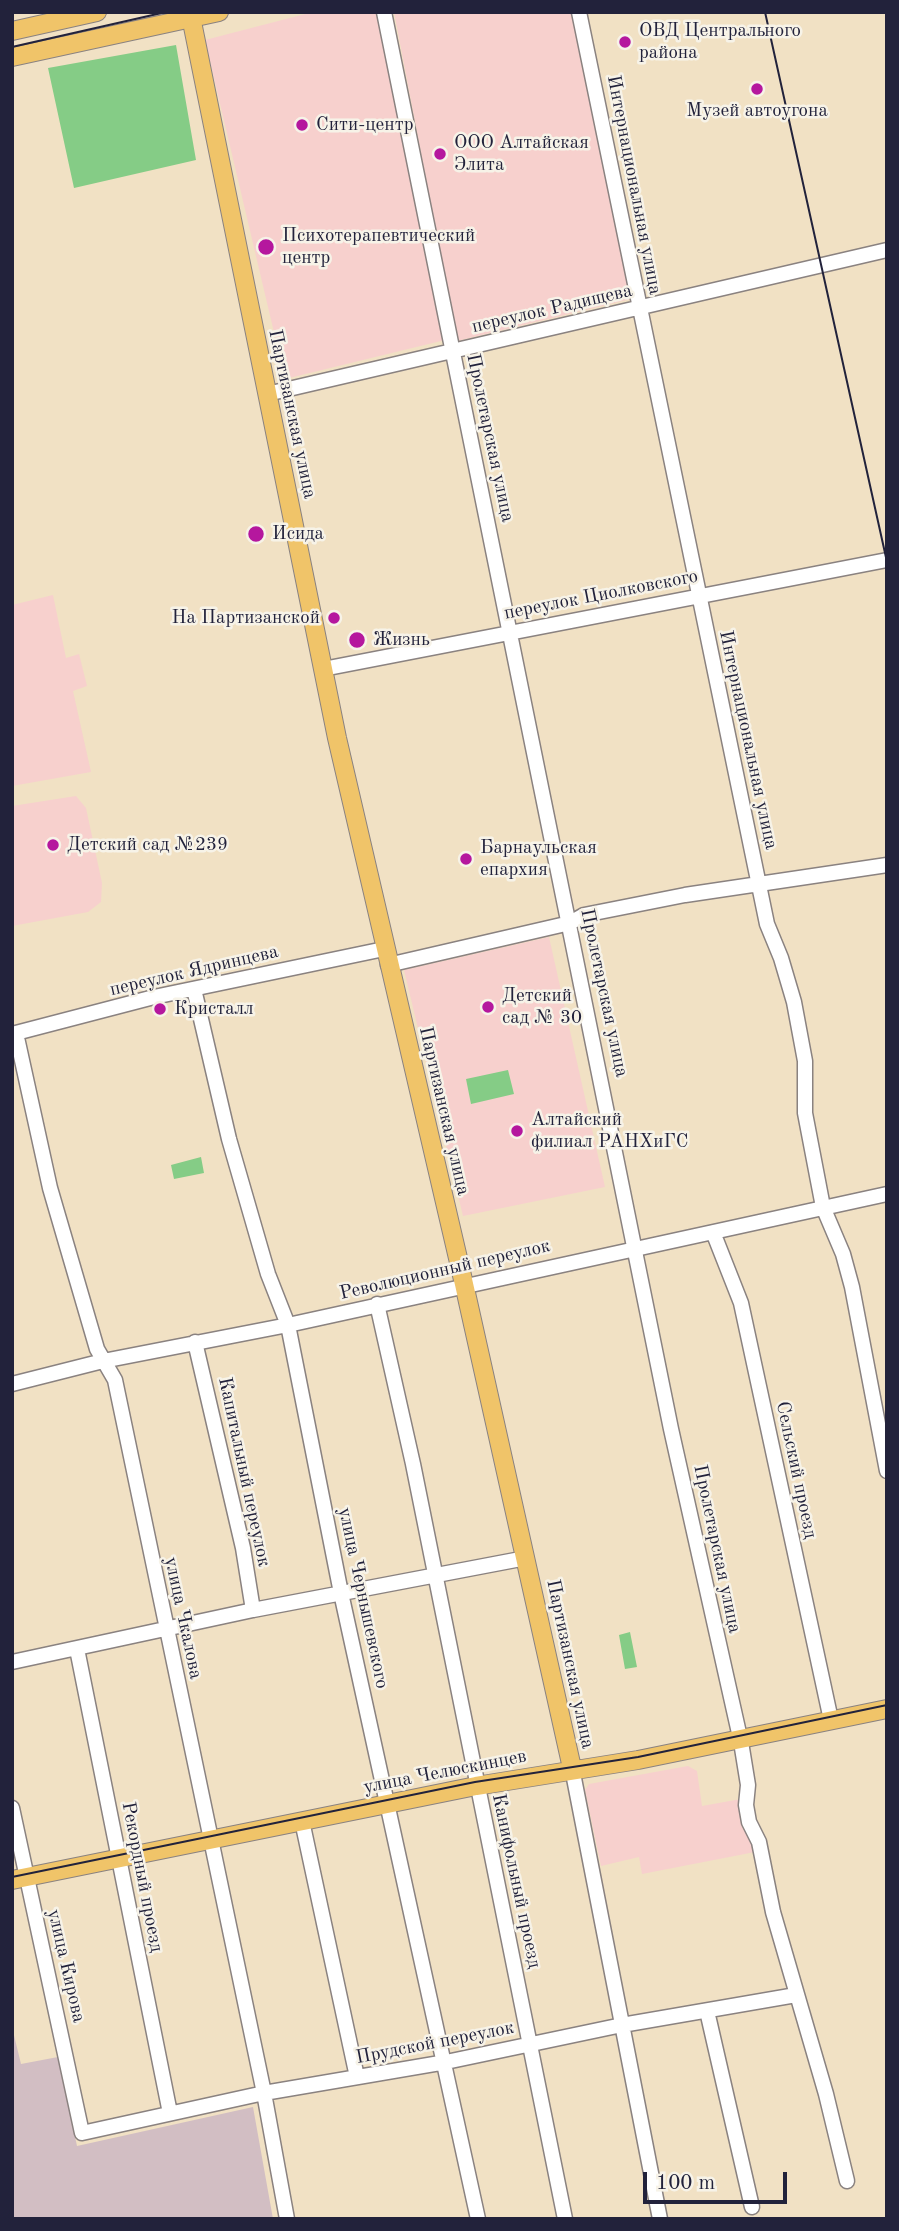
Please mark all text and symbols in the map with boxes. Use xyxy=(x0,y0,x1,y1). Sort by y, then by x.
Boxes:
place label: ОВД Центрального района xyxy=(639,20,801,64)
marker: ОВД Центрального района xyxy=(617,34,633,50)
street label: Интернациональная улица xyxy=(602,73,666,297)
marker: Музей автоугона xyxy=(749,81,765,97)
place label: Музей автоугона xyxy=(686,100,828,122)
place label: Сити-центр xyxy=(316,114,414,136)
marker: Сити-центр xyxy=(294,117,310,133)
place label: ООО Алтайская Элита xyxy=(454,132,589,176)
marker: ООО Алтайская Элита xyxy=(432,146,448,162)
place label: Психотерапевтический центр xyxy=(282,225,475,269)
marker: Психотерапевтический центр xyxy=(256,237,276,257)
street label: переулок Радищева xyxy=(469,279,635,339)
street label: Партизанская улица xyxy=(263,327,321,501)
street label: Пролетарская улица xyxy=(461,352,519,524)
place label: Исида xyxy=(272,523,324,545)
marker: Исида xyxy=(246,524,266,544)
street label: переулок Циолковского xyxy=(502,565,700,625)
place label: На Партизанской xyxy=(171,607,320,629)
marker: На Партизанской xyxy=(326,610,342,626)
street label: Интернациональная улица xyxy=(714,628,782,852)
place label: Жизнь xyxy=(373,629,430,651)
marker: Жизнь xyxy=(347,630,367,650)
place label: Детский сад №239 xyxy=(67,834,228,856)
marker: Детский сад №239 xyxy=(45,837,61,853)
place label: Барнаульская епархия xyxy=(480,837,597,881)
marker: Барнаульская епархия xyxy=(458,851,474,867)
street label: Пролетарская улица xyxy=(575,907,633,1079)
street label: переулок Ядринцева xyxy=(107,941,281,1001)
place label: Детский сад № 30 xyxy=(502,985,582,1029)
place label: Кристалл xyxy=(174,998,254,1020)
marker: Детский сад № 30 xyxy=(480,999,496,1015)
marker: Кристалл xyxy=(152,1001,168,1017)
street label: Партизанская улица xyxy=(413,1024,475,1198)
place label: Алтайский филиал РАНХиГС xyxy=(531,1109,689,1153)
marker: Алтайский филиал РАНХиГС xyxy=(509,1123,525,1139)
street label: Революционный переулок xyxy=(337,1235,553,1305)
street label: Капитальный переулок xyxy=(213,1375,275,1569)
street label: Сельский проезд xyxy=(770,1399,822,1541)
street label: Пролетарская улица xyxy=(688,1463,746,1635)
street label: улица Чернышевского xyxy=(333,1505,393,1691)
street label: улица Чкалова xyxy=(159,1555,207,1681)
street label: Партизанская улица xyxy=(541,1577,599,1751)
street label: улица Челюскинцев xyxy=(362,1745,528,1799)
street label: Канифольный проезд xyxy=(486,1792,546,1970)
street label: Рекордный проезд xyxy=(116,1800,168,1954)
street label: улица Кирова xyxy=(42,1907,90,2025)
street label: Прудской переулок xyxy=(354,2016,516,2070)
scale bar xyxy=(647,2158,790,2202)
text: 100 m xyxy=(656,2173,715,2194)

